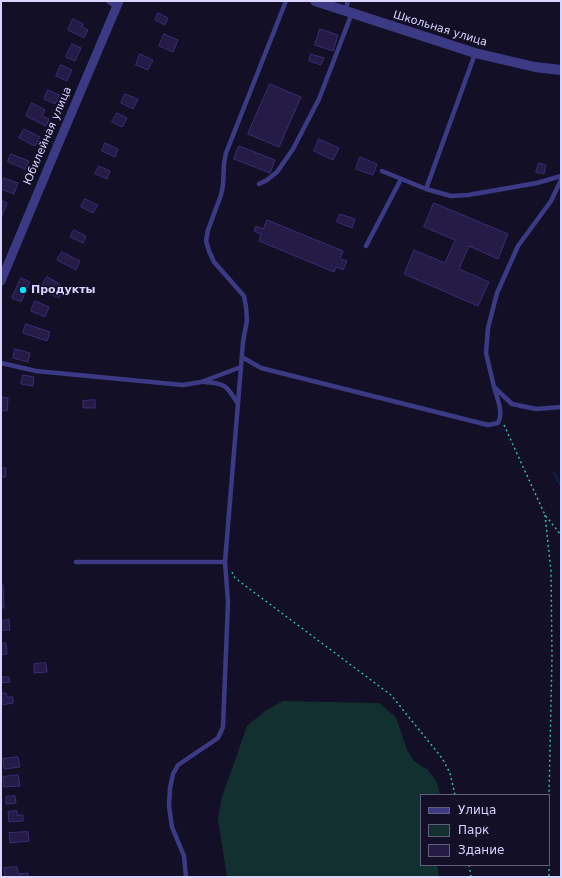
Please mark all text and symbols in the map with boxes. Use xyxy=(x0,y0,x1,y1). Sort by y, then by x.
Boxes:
street label: Школьная улица xyxy=(391,8,489,50)
street label: Юбилейная улица xyxy=(21,85,75,187)
place label: Продукты xyxy=(31,283,95,297)
marker: Продукты xyxy=(18,285,28,295)
legend xyxy=(420,794,550,866)
text: Улица xyxy=(458,803,496,817)
text: Парк xyxy=(458,823,489,837)
text: Здание xyxy=(458,843,504,857)

